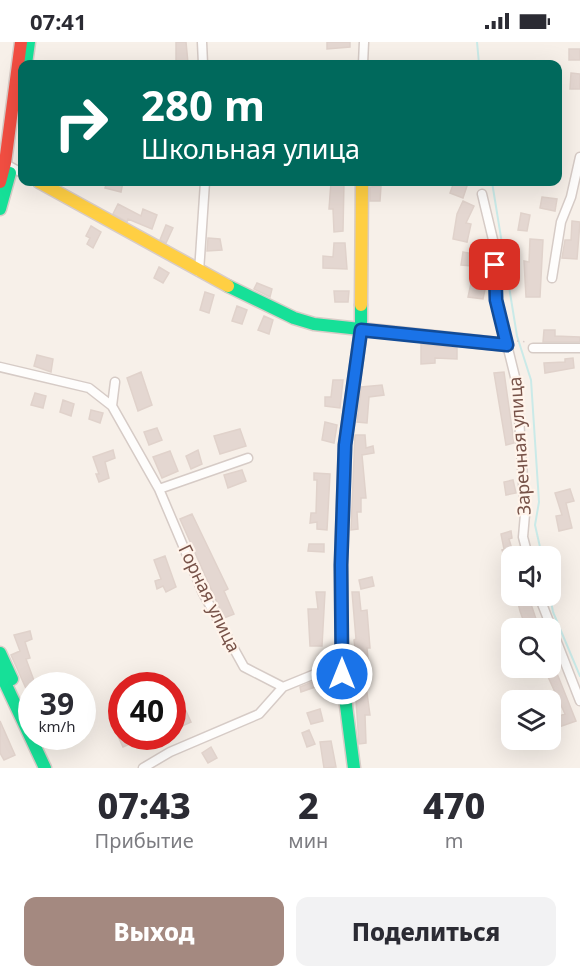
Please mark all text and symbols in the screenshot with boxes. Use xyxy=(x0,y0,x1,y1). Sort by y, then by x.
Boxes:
text: 07:41 xyxy=(30,6,87,36)
text: 280 m xyxy=(141,76,265,133)
icon: right xyxy=(42,84,120,162)
text: Школьная улица xyxy=(141,130,360,167)
pin xyxy=(469,239,520,290)
icon: arrive xyxy=(478,248,511,281)
street label: Заречная улица xyxy=(502,376,536,516)
street label: Горная улица xyxy=(174,540,246,656)
map controls xyxy=(501,546,561,750)
button: sound xyxy=(501,546,561,606)
button: search xyxy=(501,618,561,678)
position arrow xyxy=(310,642,374,706)
speed limit sign: 40 xyxy=(108,672,186,750)
text: 39 xyxy=(40,683,74,724)
button: layers xyxy=(501,690,561,750)
text: km/h xyxy=(39,716,75,736)
text: 07:43 xyxy=(97,781,191,830)
text: 2 xyxy=(298,781,319,830)
text: 470 xyxy=(423,781,485,830)
text: Прибытие xyxy=(95,827,194,854)
text: мин xyxy=(288,827,328,854)
text: m xyxy=(445,827,464,854)
button: Выход xyxy=(24,897,284,966)
button: Поделиться xyxy=(296,897,556,966)

